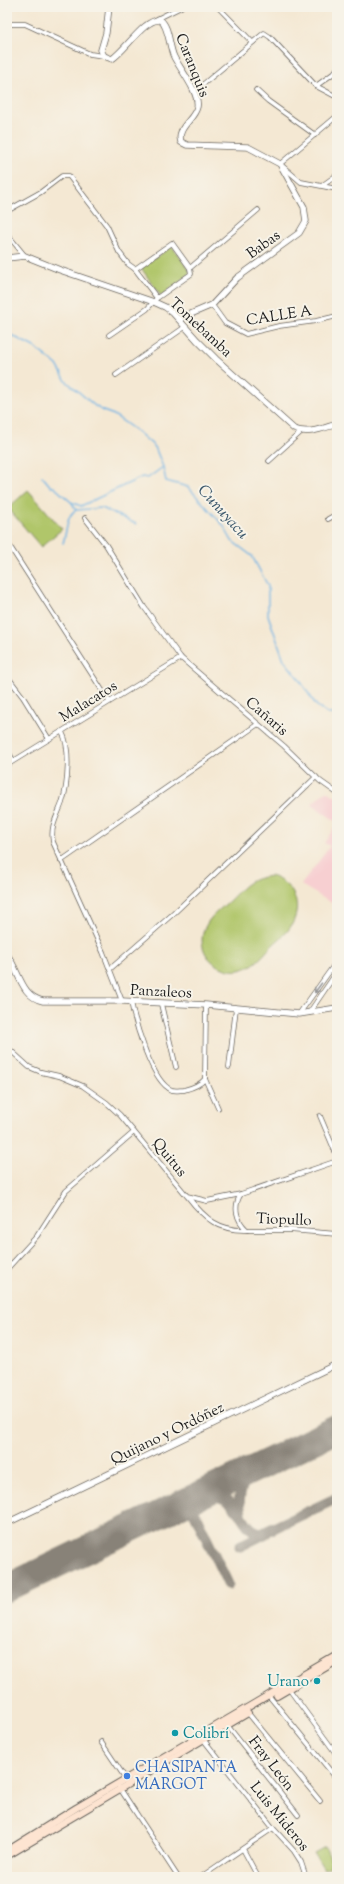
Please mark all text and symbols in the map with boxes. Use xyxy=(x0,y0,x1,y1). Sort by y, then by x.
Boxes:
street label: Caranquis xyxy=(169,31,214,101)
street label: Babas xyxy=(243,226,285,265)
street label: Tomebamba xyxy=(164,293,236,363)
street label: CALLE A xyxy=(245,301,314,332)
water label: Cunuyacu xyxy=(191,480,253,546)
street label: Malacatos xyxy=(56,676,122,728)
street label: Cañaris xyxy=(240,693,292,742)
street label: Panzaleos xyxy=(130,980,192,1005)
one-way arrow xyxy=(314,982,322,993)
street label: Quitus xyxy=(146,1134,191,1182)
street label: Tiopullo xyxy=(256,1209,312,1232)
street label: Quijano y Ordóñez xyxy=(107,1398,228,1471)
place label: Urano xyxy=(267,1672,309,1693)
marker: Urano xyxy=(312,1676,322,1686)
place label: Colibrí xyxy=(183,1724,229,1745)
marker: Colibrí xyxy=(170,1728,180,1738)
street label: Fray León xyxy=(243,1732,299,1796)
place label: CHASIPANTA MARGOT xyxy=(135,1758,237,1796)
marker: CHASIPANTA MARGOT xyxy=(122,1771,132,1781)
street label: Luis Mideros xyxy=(244,1778,314,1856)

